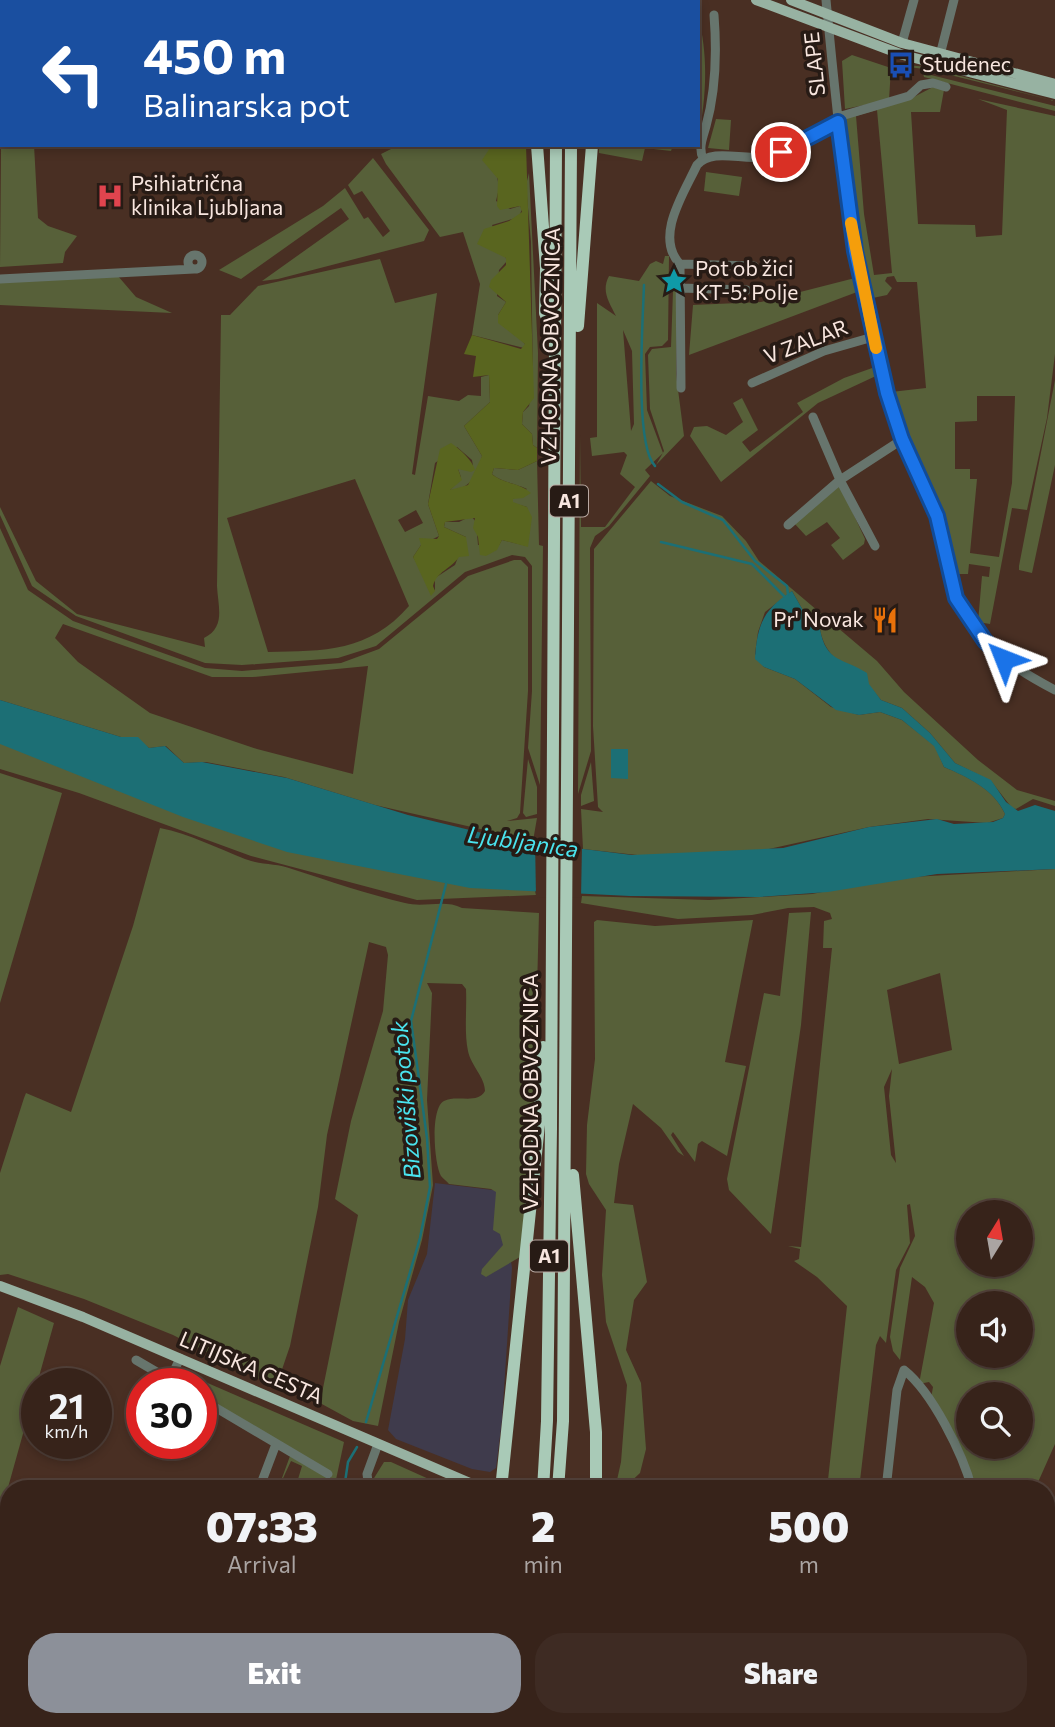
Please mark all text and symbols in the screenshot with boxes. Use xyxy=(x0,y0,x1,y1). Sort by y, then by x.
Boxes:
text: 450 m xyxy=(143,24,286,84)
icon: left xyxy=(28,28,119,119)
street label: SLAPE xyxy=(798,31,829,98)
bus stop icon: Studenec xyxy=(886,50,916,80)
place label: Studenec xyxy=(922,51,1011,76)
text: Balinarska pot xyxy=(143,84,350,124)
pin xyxy=(751,122,811,182)
icon: arrive xyxy=(762,133,800,171)
place label: Psihiatrična klinika Ljubljana xyxy=(131,170,283,219)
hospital icon: Psihiatrična klinika Ljubljana xyxy=(95,181,125,211)
street label: VZHODNA OBVOZNICA xyxy=(535,227,564,465)
place label: Pot ob žici KT-5: Polje xyxy=(695,255,798,304)
place icon: Pot ob žici KT-5: Polje xyxy=(659,266,689,296)
street label: V ZALAR xyxy=(760,313,851,368)
road number: A1 xyxy=(550,486,588,516)
restaurant icon: Pr' Novak xyxy=(870,605,900,635)
place label: Pr' Novak xyxy=(773,606,864,631)
position arrow xyxy=(967,622,1041,696)
water label: Ljubljanica xyxy=(466,819,580,863)
street label: VZHODNA OBVOZNICA xyxy=(517,973,542,1211)
water label: Bizoviški potok xyxy=(384,1019,426,1180)
north arrow xyxy=(956,1200,1032,1278)
map controls xyxy=(956,1200,1033,1459)
road number: A1 xyxy=(530,1240,568,1272)
button: sound xyxy=(956,1291,1033,1368)
street label: LITIJSKA CESTA xyxy=(176,1325,327,1408)
speed limit sign: 30 xyxy=(126,1368,217,1459)
button: search xyxy=(956,1382,1033,1459)
text: 21 xyxy=(49,1383,84,1426)
text: km/h xyxy=(45,1420,88,1442)
text: 07:33 xyxy=(206,1499,318,1551)
text: 2 xyxy=(531,1499,555,1551)
text: 500 xyxy=(768,1499,849,1551)
text: Arrival xyxy=(227,1550,297,1578)
text: min xyxy=(523,1550,563,1578)
text: m xyxy=(799,1550,819,1578)
button: Exit xyxy=(28,1633,521,1713)
button: Share xyxy=(535,1633,1027,1713)

